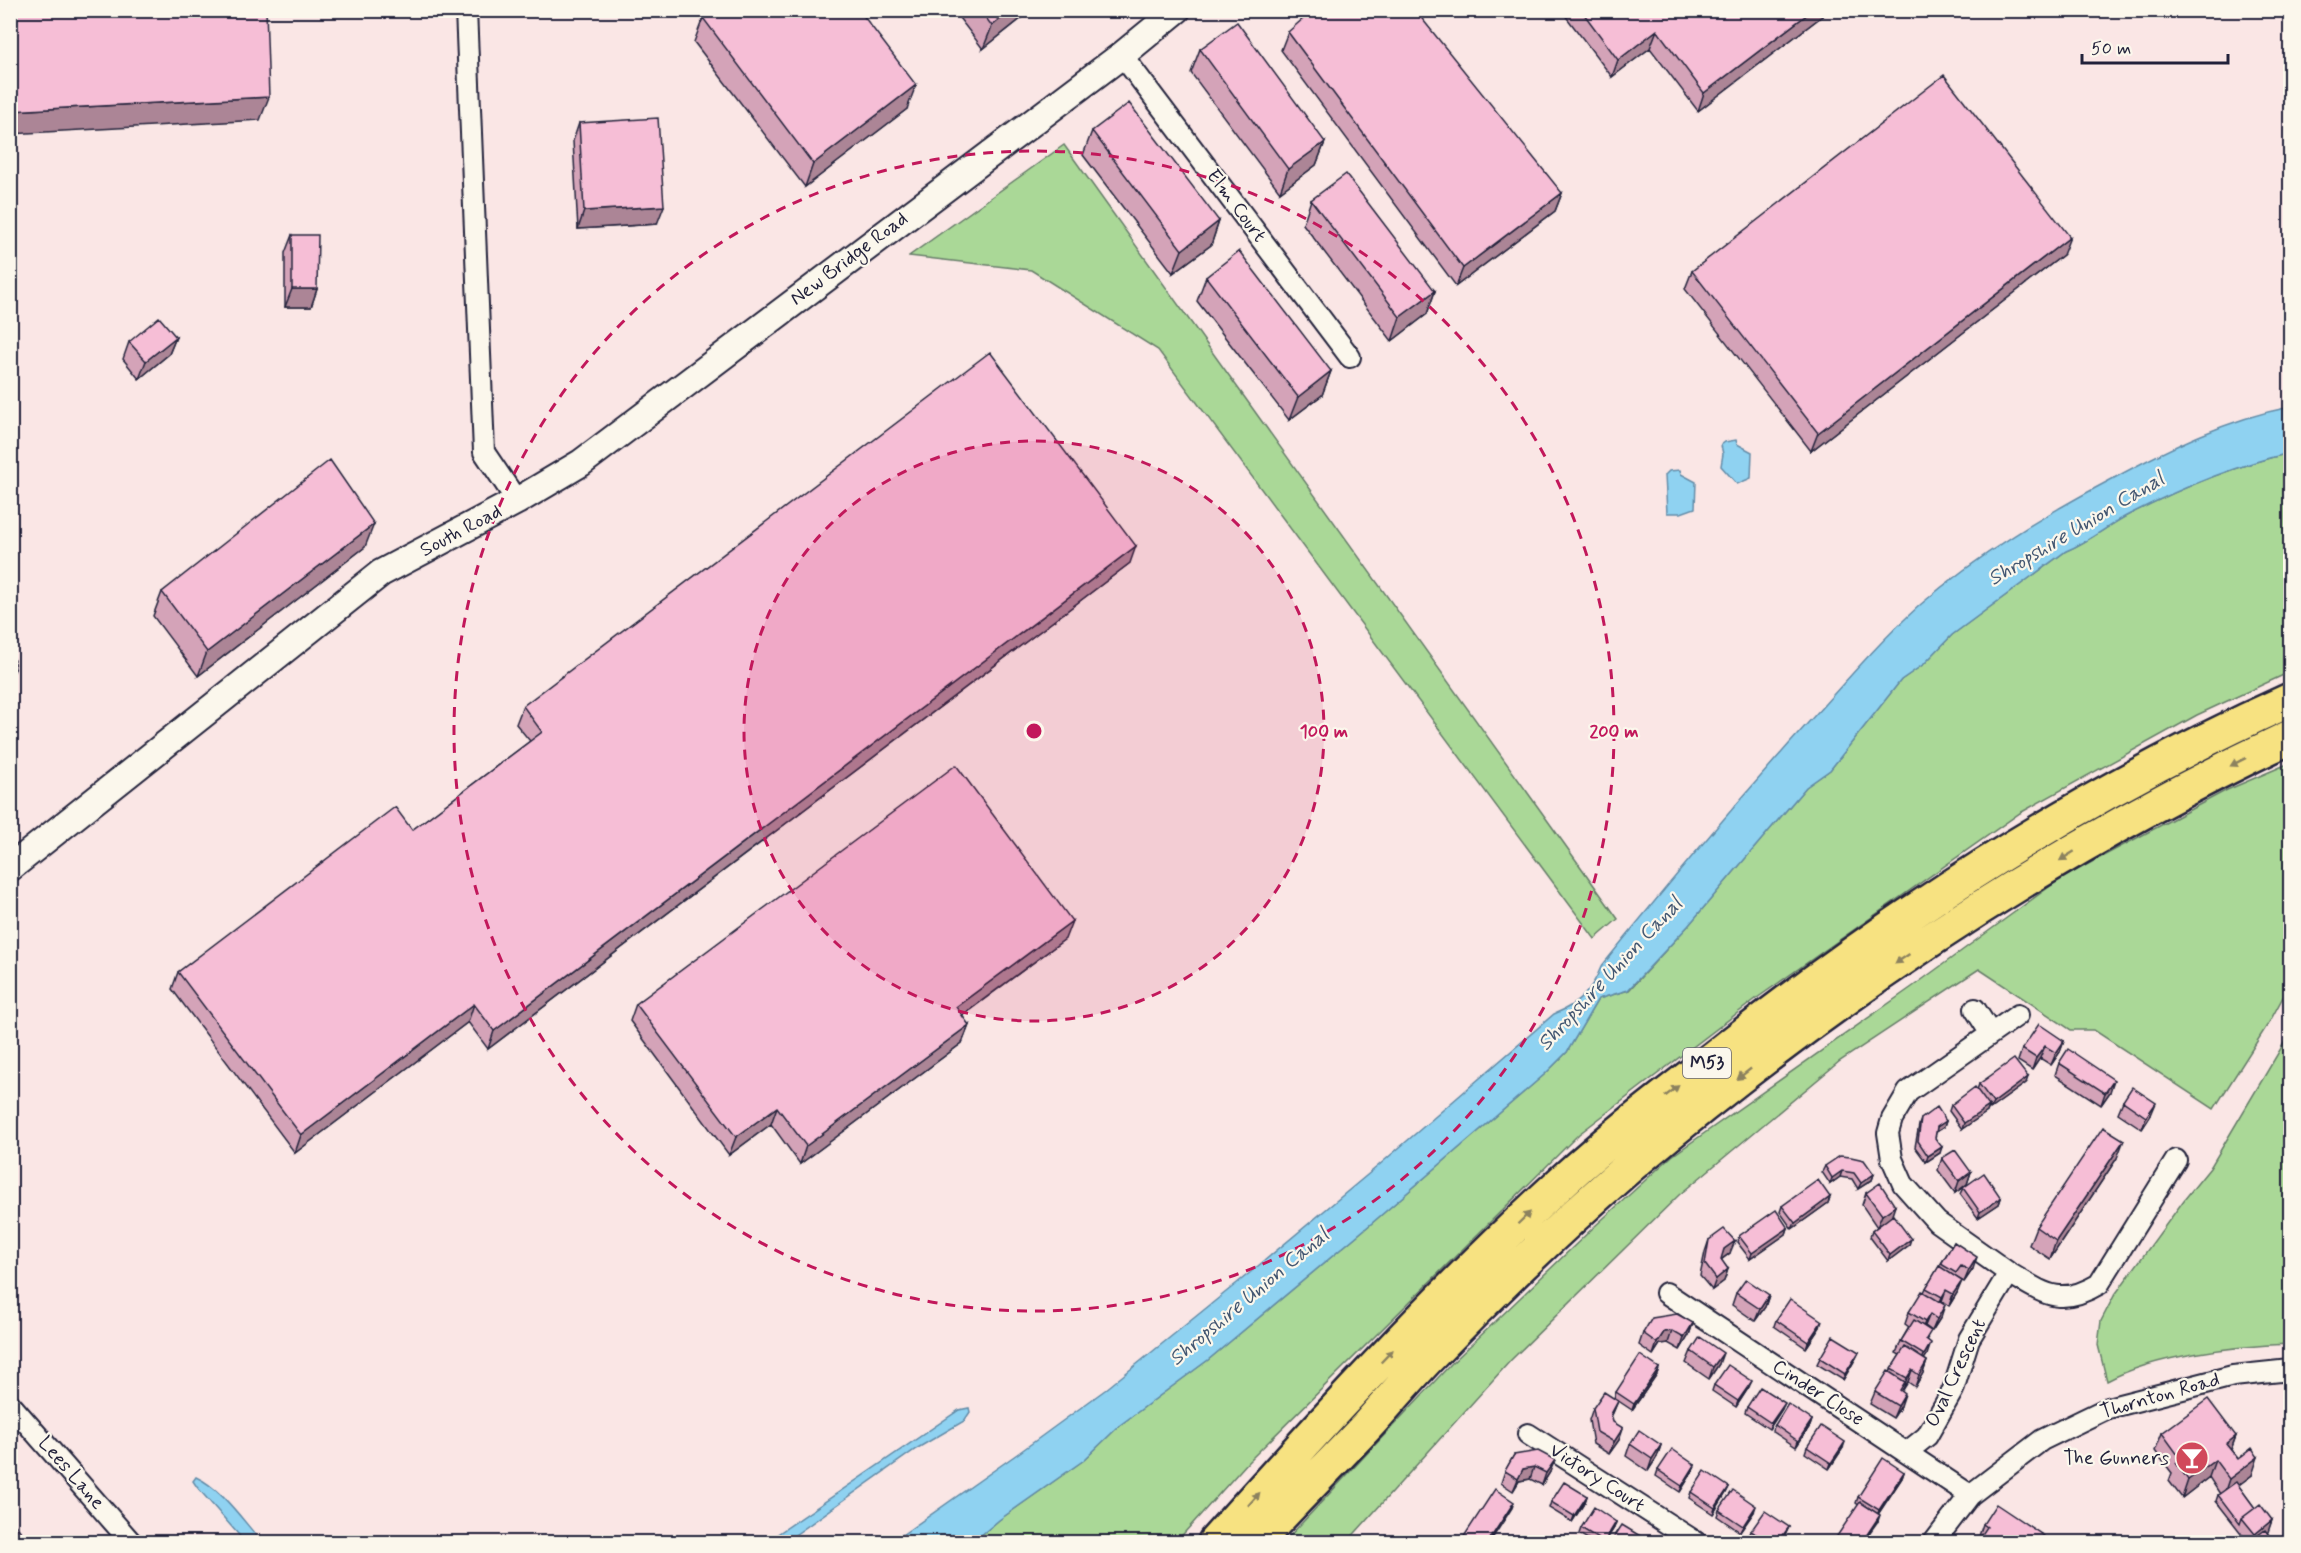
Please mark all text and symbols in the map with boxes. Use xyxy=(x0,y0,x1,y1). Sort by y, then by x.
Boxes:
scale bar xyxy=(2082,27,2228,65)
text: 50 m xyxy=(2091,37,2131,61)
street label: Elm Court xyxy=(1200,164,1272,248)
street label: New Bridge Road xyxy=(785,206,914,313)
water label: Shropshire Union Canal xyxy=(1983,464,2171,593)
street label: South Road xyxy=(415,498,507,564)
text: 100 m xyxy=(1300,720,1348,744)
text: 200 m xyxy=(1589,720,1639,744)
centre of rings xyxy=(1024,721,1044,741)
one-way arrow xyxy=(2229,758,2246,767)
one-way arrow xyxy=(2059,850,2075,861)
water label: Shropshire Union Canal xyxy=(1531,890,1690,1057)
one-way arrow xyxy=(1893,954,1910,965)
road number: M53 xyxy=(1683,1048,1731,1078)
one-way arrow xyxy=(1736,1068,1752,1081)
one-way arrow xyxy=(1664,1084,1680,1097)
one-way arrow xyxy=(1517,1211,1531,1225)
water label: Shropshire Union Canal xyxy=(1163,1221,1336,1372)
street label: Oval Crescent xyxy=(1919,1314,1993,1432)
one-way arrow xyxy=(1380,1349,1394,1364)
street label: Cinder Close xyxy=(1767,1353,1869,1433)
street label: Thornton Road xyxy=(2097,1366,2223,1426)
street label: Lees Lane xyxy=(32,1430,111,1516)
street label: Victory Court xyxy=(1544,1437,1650,1519)
bar icon: The Gunners xyxy=(2174,1440,2210,1476)
place label: The Gunners xyxy=(2063,1445,2169,1472)
one-way arrow xyxy=(1247,1492,1260,1507)

